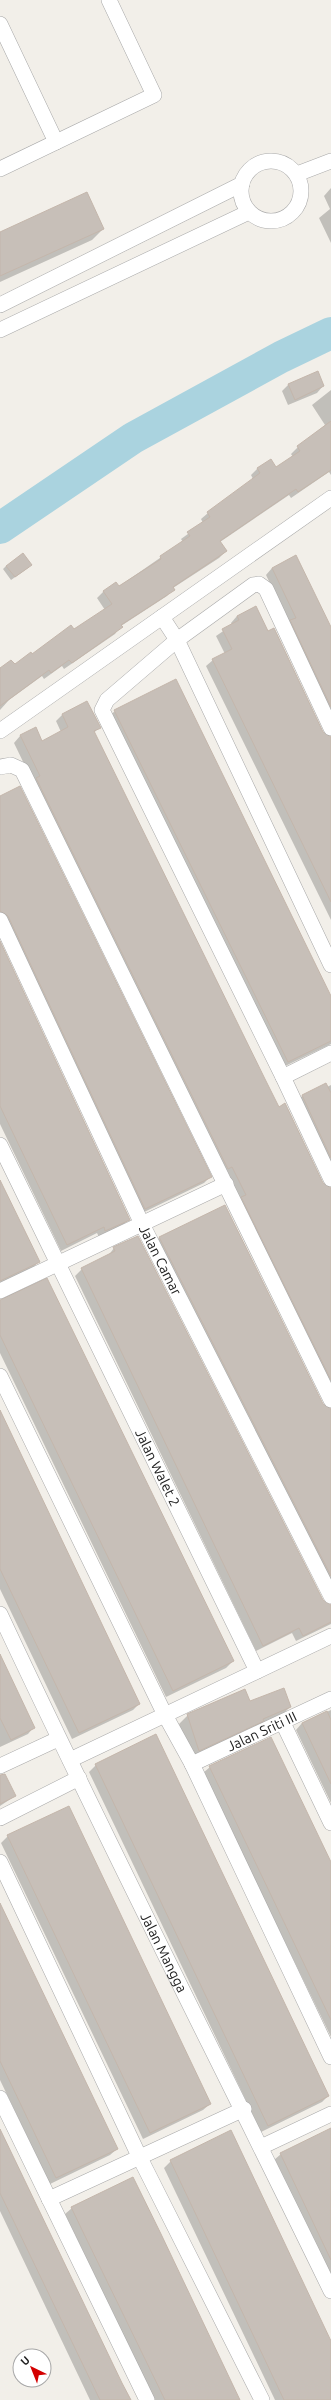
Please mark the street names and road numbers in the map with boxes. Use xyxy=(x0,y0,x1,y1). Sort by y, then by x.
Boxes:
street label: Jalan Camar xyxy=(136,1222,185,1298)
street label: Jalan Walet 2 xyxy=(132,1426,183,1509)
street label: Jalan Sriti III xyxy=(224,1708,299,1755)
street label: Jalan Mangga xyxy=(137,1910,190,1995)

